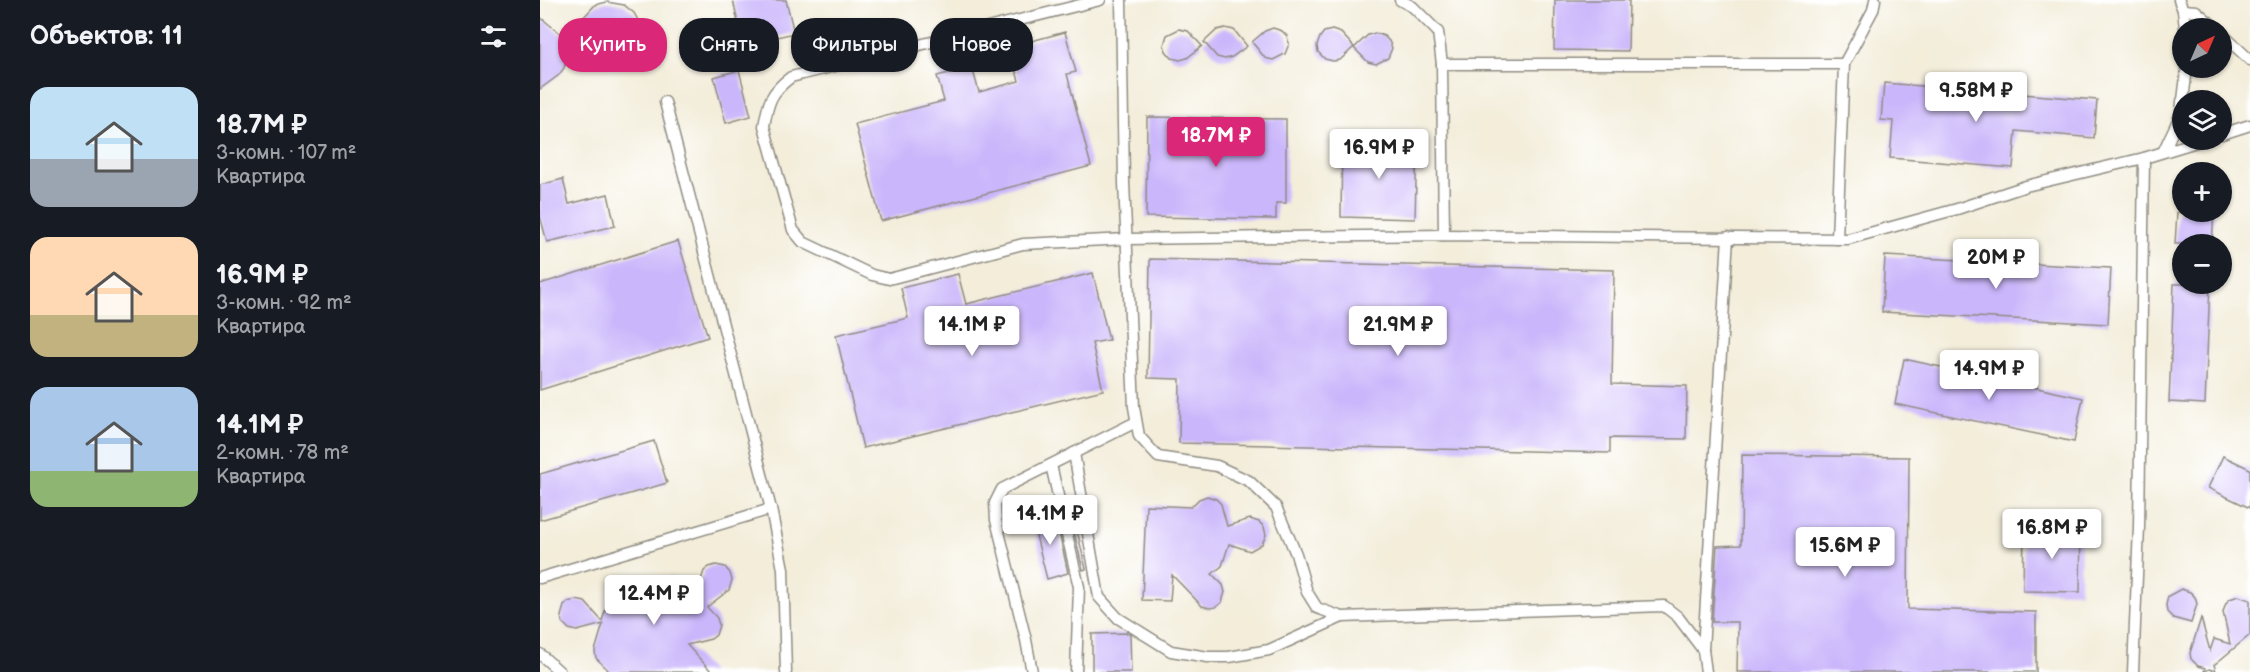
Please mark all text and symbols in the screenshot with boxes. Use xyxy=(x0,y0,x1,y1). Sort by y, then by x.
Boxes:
chip: Купить xyxy=(558,18,667,72)
chip: Снять xyxy=(679,18,779,72)
chip: Фильтры xyxy=(791,18,918,72)
chip: Новое xyxy=(930,18,1033,72)
north arrow xyxy=(2172,18,2232,78)
map controls xyxy=(2172,18,2232,294)
icon: filters xyxy=(477,20,510,53)
text: Объектов: 11 xyxy=(30,21,183,52)
pin: 9.58M ₽ xyxy=(1921,72,2031,123)
text: 9.58M ₽ xyxy=(1939,79,2013,103)
button: layers xyxy=(2172,90,2232,150)
text: 18.7M ₽ xyxy=(216,110,307,141)
icon: home xyxy=(78,111,150,183)
pin: 18.7M ₽ xyxy=(1161,117,1271,168)
text: 18.7M ₽ xyxy=(1181,124,1251,148)
pin: 16.9M ₽ xyxy=(1324,129,1434,180)
text: 16.9M ₽ xyxy=(1344,136,1414,160)
text: 3-комн. · 107 m² xyxy=(216,141,357,165)
button: + xyxy=(2172,162,2232,222)
text: Квартира xyxy=(216,165,306,189)
button: − xyxy=(2172,234,2232,294)
pin: 20M ₽ xyxy=(1954,239,2038,290)
text: 20M ₽ xyxy=(1967,246,2025,270)
text: 16.9M ₽ xyxy=(216,260,308,291)
icon: home xyxy=(78,261,150,333)
text: 3-комн. · 92 m² xyxy=(216,291,352,315)
pin: 14.1M ₽ xyxy=(917,306,1027,357)
pin: 21.9M ₽ xyxy=(1343,306,1453,357)
text: 14.1M ₽ xyxy=(938,313,1006,337)
text: 21.9M ₽ xyxy=(1363,313,1433,337)
text: Квартира xyxy=(216,315,306,339)
pin: 14.9M ₽ xyxy=(1934,350,2044,401)
text: 14.9M ₽ xyxy=(1954,357,2024,381)
text: 14.1M ₽ xyxy=(216,410,304,441)
icon: home xyxy=(78,411,150,483)
text: 2-комн. · 78 m² xyxy=(216,441,349,465)
text: Квартира xyxy=(216,465,306,489)
pin: 14.1M ₽ xyxy=(995,495,1105,546)
text: 14.1M ₽ xyxy=(1016,502,1084,526)
pin: 16.8M ₽ xyxy=(1997,509,2107,560)
text: 16.8M ₽ xyxy=(2016,516,2088,540)
pin: 15.6M ₽ xyxy=(1790,527,1900,578)
text: 15.6M ₽ xyxy=(1810,534,1880,558)
pin: 12.4M ₽ xyxy=(599,575,709,626)
text: 12.4M ₽ xyxy=(619,582,689,606)

